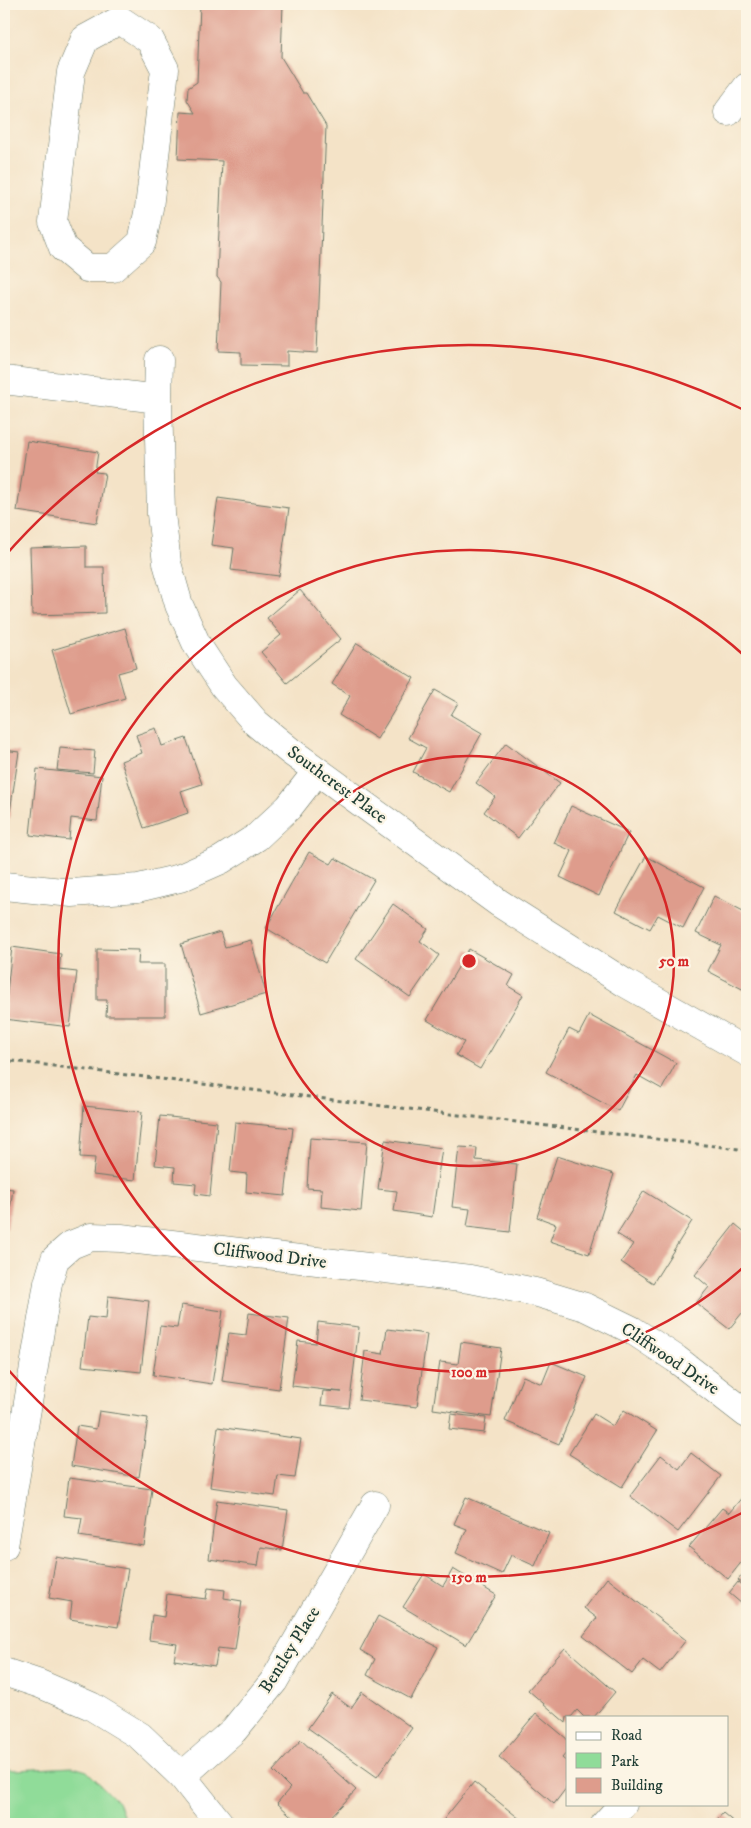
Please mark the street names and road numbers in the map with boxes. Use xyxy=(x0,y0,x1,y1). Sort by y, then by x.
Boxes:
street label: Southcrest Place xyxy=(283,741,391,829)
street label: Cliffwood Drive xyxy=(212,1238,328,1274)
street label: Cliffwood Drive xyxy=(617,1318,723,1400)
street label: Bentley Place xyxy=(255,1603,325,1697)

